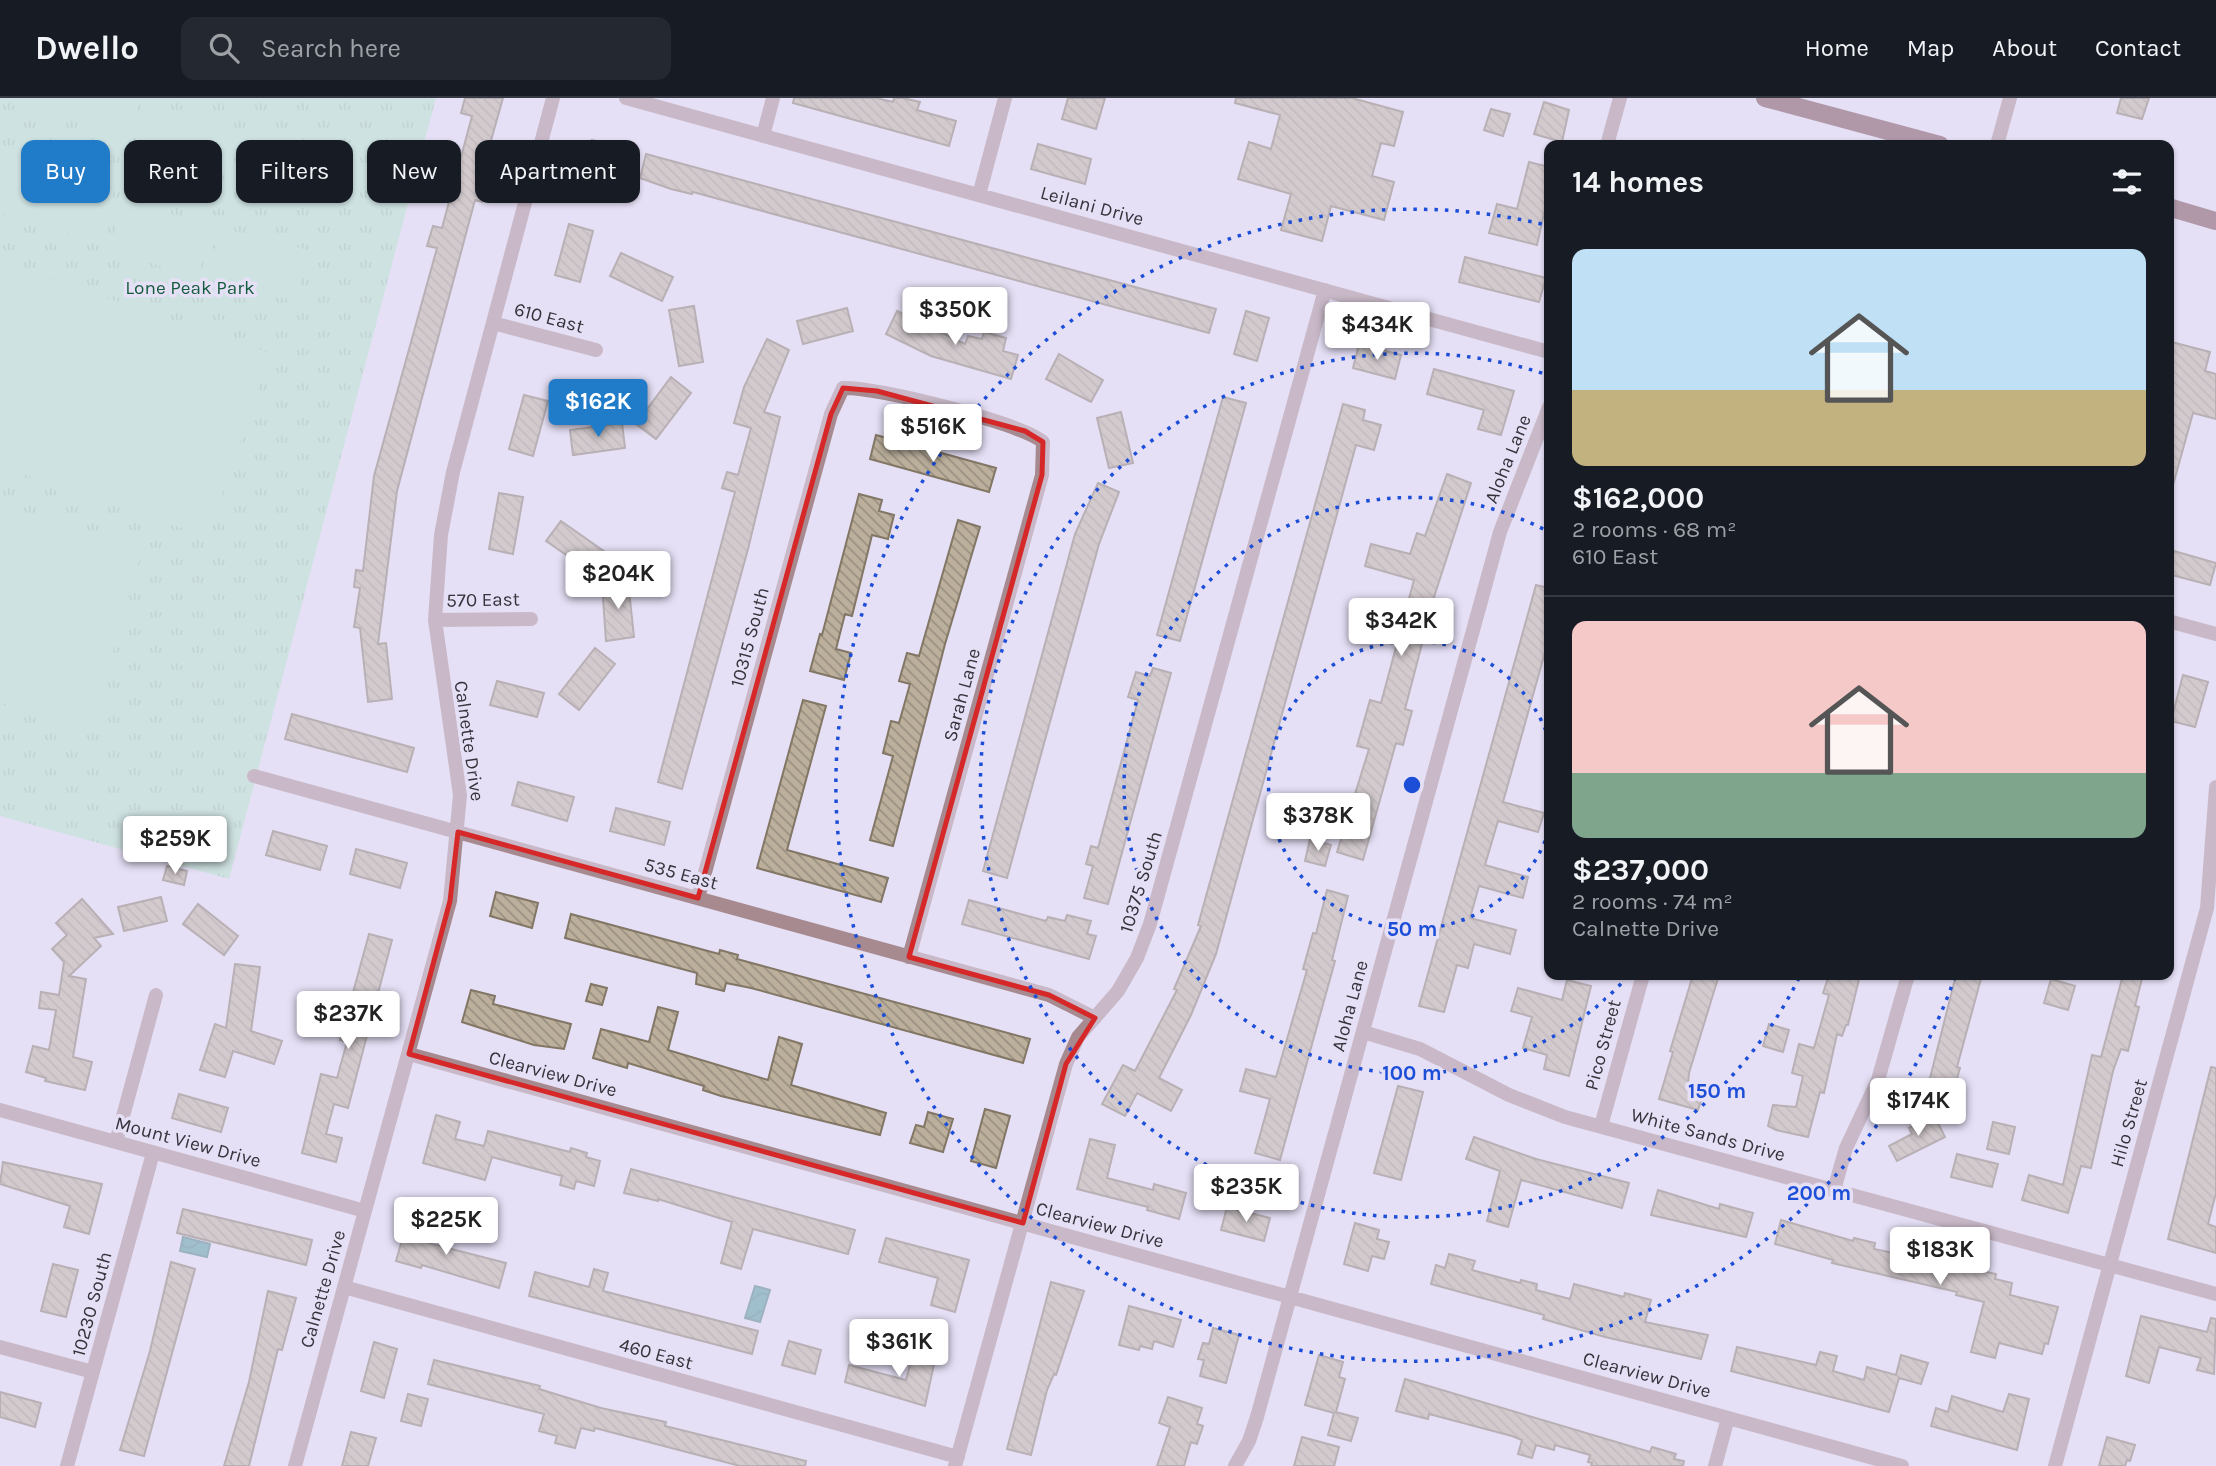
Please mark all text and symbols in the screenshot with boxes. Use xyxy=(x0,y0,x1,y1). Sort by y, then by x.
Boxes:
search box xyxy=(181,17,671,80)
text: Dwello xyxy=(35,29,139,67)
icon: search xyxy=(205,29,243,67)
text: Search here xyxy=(261,33,401,64)
text: Home xyxy=(1805,34,1869,62)
text: Map xyxy=(1907,34,1954,62)
text: About xyxy=(1992,34,2057,62)
text: Contact xyxy=(2095,34,2181,62)
chip: Buy xyxy=(21,140,110,203)
chip: Rent xyxy=(124,140,222,203)
chip: Filters xyxy=(236,140,353,203)
chip: New xyxy=(367,140,461,203)
chip: Apartment xyxy=(475,140,640,203)
icon: filters xyxy=(2108,163,2146,201)
text: 14 homes xyxy=(1572,164,1704,200)
street label: Leilani Drive xyxy=(1038,182,1146,230)
park label: Lone Peak Park xyxy=(125,277,255,299)
pin: $350K xyxy=(906,288,1004,347)
icon: home xyxy=(1796,295,1922,421)
text: $350K xyxy=(918,296,992,323)
street label: 610 East xyxy=(512,298,586,338)
pin: $434K xyxy=(1328,302,1426,362)
text: $434K xyxy=(1341,311,1413,338)
pin: $162K xyxy=(549,380,647,439)
text: $162K xyxy=(565,388,631,415)
pin: $516K xyxy=(884,404,982,464)
street label: Aloha Lane xyxy=(1480,411,1536,507)
text: $516K xyxy=(900,413,966,440)
text: $162,000 xyxy=(1572,480,1704,516)
text: 2 rooms · 68 m² xyxy=(1572,516,1736,543)
text: 610 East xyxy=(1572,543,1658,570)
pin: $204K xyxy=(569,552,667,611)
text: $204K xyxy=(581,560,655,587)
street label: 10315 South xyxy=(726,585,774,689)
street label: 570 East xyxy=(446,588,520,612)
pin: $342K xyxy=(1352,598,1450,658)
text: $342K xyxy=(1365,607,1437,634)
street label: Sarah Lane xyxy=(939,646,985,744)
icon: home xyxy=(1796,667,1922,793)
street label: Calnette Drive xyxy=(450,679,488,803)
centre of rings xyxy=(1400,773,1424,797)
pin: $378K xyxy=(1269,794,1367,853)
text: $378K xyxy=(1282,802,1354,829)
pin: $259K xyxy=(126,816,224,876)
text: $259K xyxy=(139,825,211,852)
street label: 10375 South xyxy=(1115,829,1167,935)
text: $237,000 xyxy=(1572,852,1709,888)
street label: 535 East xyxy=(642,854,720,894)
text: 2 rooms · 74 m² xyxy=(1572,888,1733,915)
text: Calnette Drive xyxy=(1572,915,1719,942)
text: 50 m xyxy=(1387,917,1437,941)
street label: Aloha Lane xyxy=(1327,958,1373,1054)
pin: $237K xyxy=(299,992,397,1051)
street label: Pico Street xyxy=(1580,997,1626,1093)
text: $237K xyxy=(313,1000,383,1027)
street label: Clearview Drive xyxy=(487,1046,619,1102)
text: 100 m xyxy=(1382,1061,1442,1085)
street label: Hilo Street xyxy=(2106,1076,2152,1170)
text: 150 m xyxy=(1688,1079,1746,1103)
pin: $174K xyxy=(1869,1079,1967,1138)
text: $174K xyxy=(1886,1087,1950,1114)
street label: White Sands Drive xyxy=(1628,1104,1788,1166)
street label: Mount View Drive xyxy=(113,1112,263,1172)
pin: $235K xyxy=(1197,1164,1295,1224)
text: $235K xyxy=(1210,1173,1282,1200)
text: 200 m xyxy=(1787,1181,1851,1205)
street label: Clearview Drive xyxy=(1034,1197,1166,1253)
pin: $225K xyxy=(397,1198,495,1257)
text: $225K xyxy=(410,1206,482,1233)
street label: Calnette Drive xyxy=(296,1228,350,1350)
pin: $183K xyxy=(1891,1228,1989,1287)
text: $183K xyxy=(1906,1236,1974,1263)
street label: 10230 South xyxy=(67,1249,117,1359)
pin: $361K xyxy=(850,1320,948,1379)
text: $361K xyxy=(865,1328,933,1355)
street label: 460 East xyxy=(617,1334,695,1374)
street label: Clearview Drive xyxy=(1581,1347,1713,1403)

